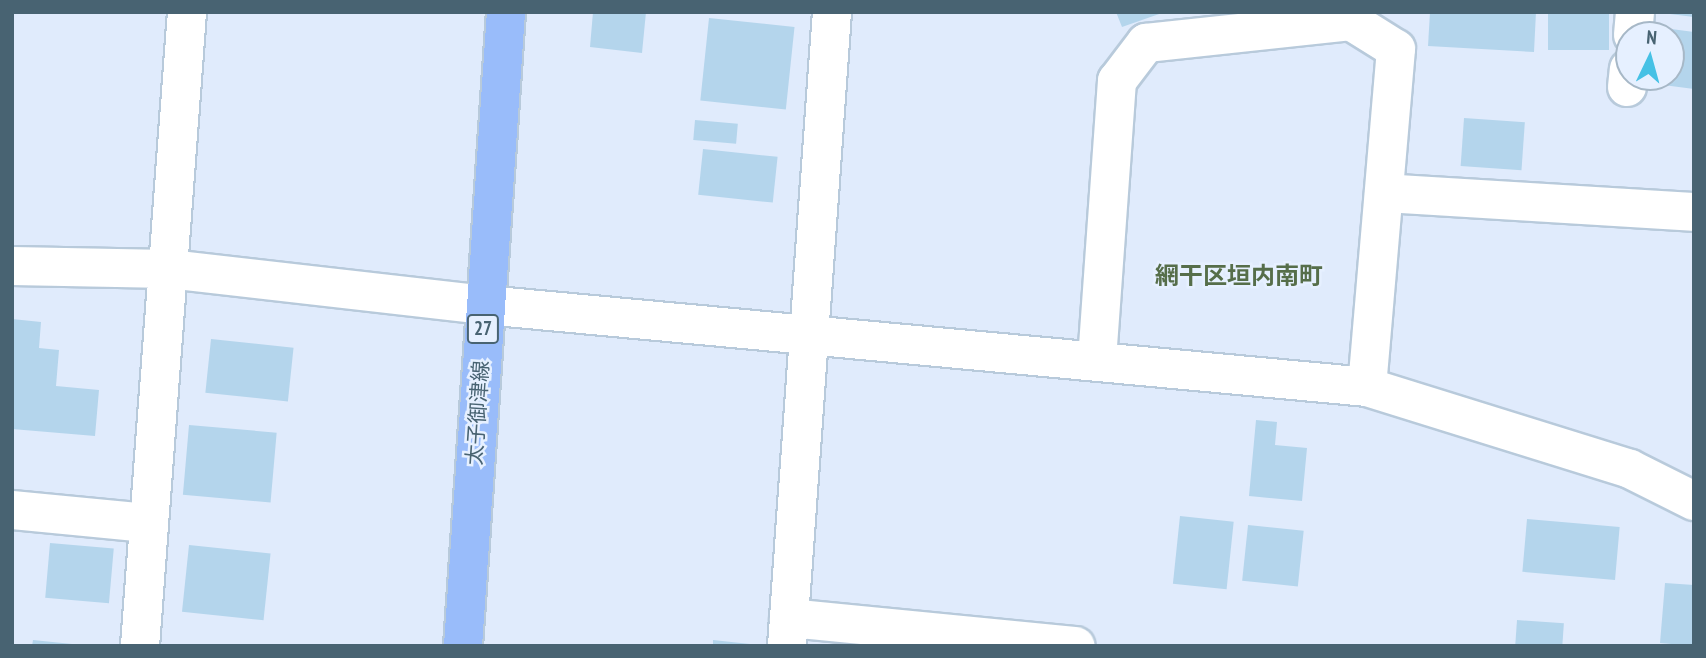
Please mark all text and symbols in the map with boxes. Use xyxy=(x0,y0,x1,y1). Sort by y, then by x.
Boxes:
north arrow xyxy=(1615,21,1685,91)
text: N xyxy=(1645,25,1658,49)
district label: 網干区垣内南町 xyxy=(1155,262,1323,290)
road number: 27 xyxy=(466,314,500,344)
street label: 太子御津線 xyxy=(462,360,494,466)

